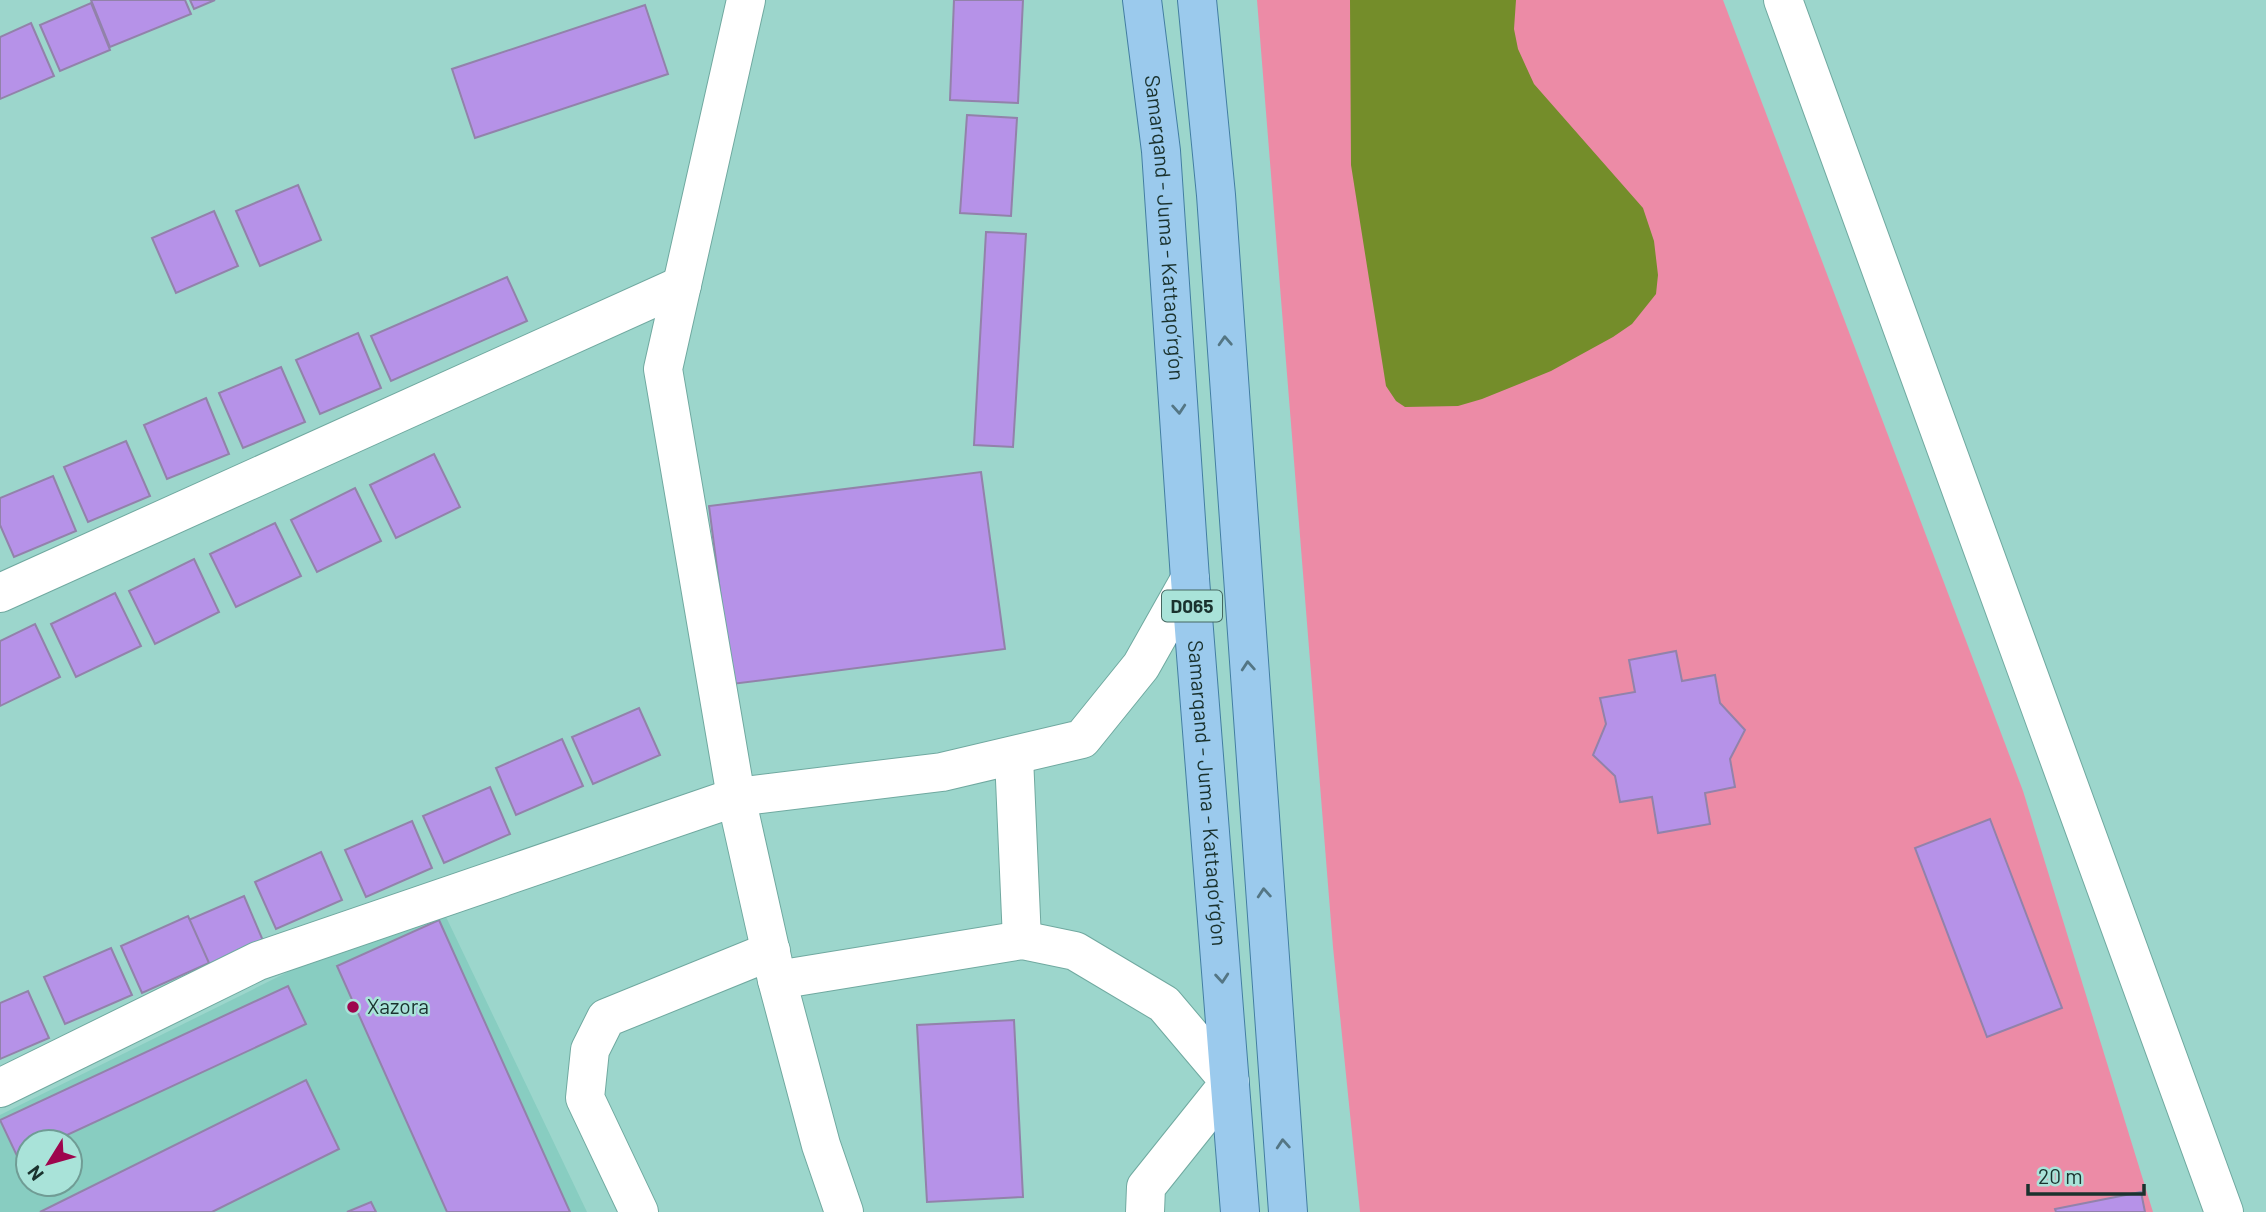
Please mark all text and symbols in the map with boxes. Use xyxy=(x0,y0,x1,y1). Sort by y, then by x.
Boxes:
street label: Samarqand - Juma - Kattaqo‘rg‘on xyxy=(1141,73,1191,381)
one-way arrow xyxy=(1218,335,1233,346)
one-way arrow xyxy=(1171,404,1186,415)
road number: D065 xyxy=(1162,590,1222,622)
street label: Samarqand - Juma - Kattaqo‘rg‘on xyxy=(1184,639,1233,947)
one-way arrow xyxy=(1241,660,1256,671)
one-way arrow xyxy=(1257,887,1272,898)
one-way arrow xyxy=(1214,973,1229,984)
place label: Xazora xyxy=(367,993,429,1018)
marker: Xazora xyxy=(345,999,361,1015)
north arrow xyxy=(14,1128,84,1198)
one-way arrow xyxy=(1276,1138,1291,1149)
scale bar xyxy=(2028,1152,2144,1196)
text: N xyxy=(22,1162,48,1186)
text: 20 m xyxy=(2038,1163,2083,1188)

